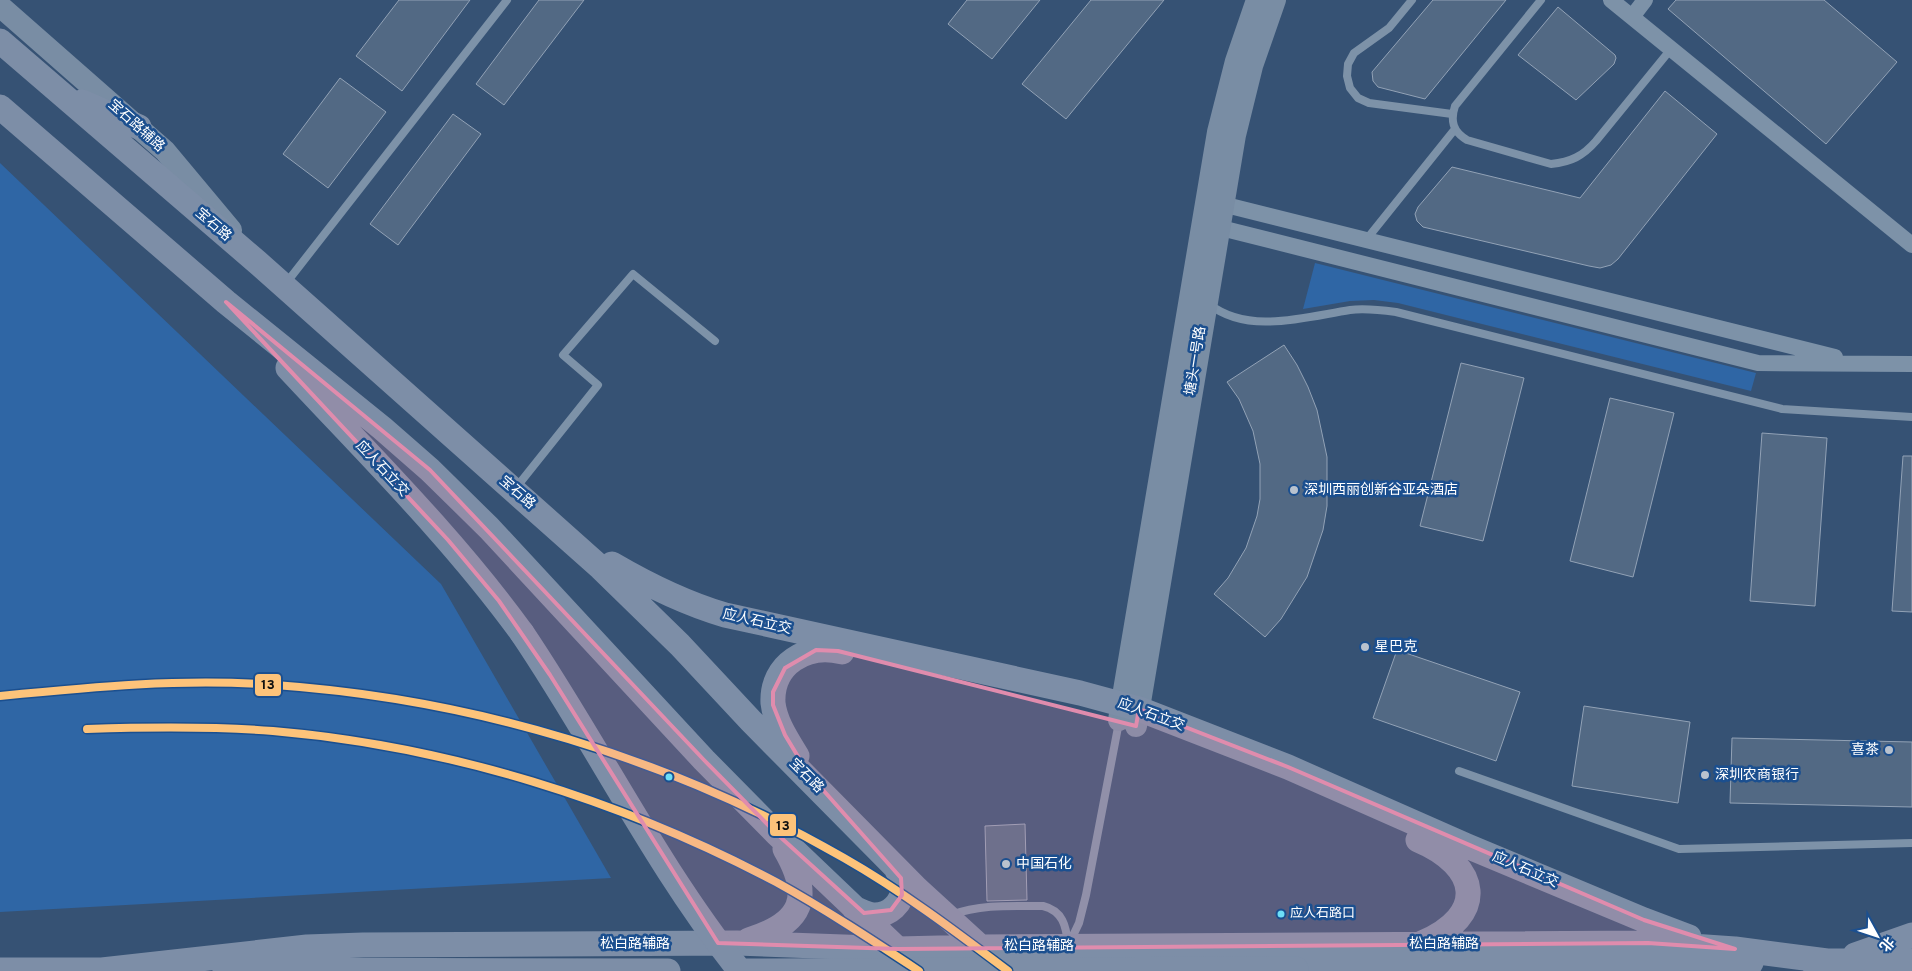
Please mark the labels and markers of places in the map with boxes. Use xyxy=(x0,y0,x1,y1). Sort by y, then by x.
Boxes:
place label: 深圳西丽创新谷亚朵酒店 xyxy=(1304,481,1458,499)
marker: 深圳西丽创新谷亚朵酒店 xyxy=(1288,484,1300,496)
place label: 星巴克 xyxy=(1375,639,1417,656)
marker: 星巴克 xyxy=(1359,641,1371,653)
place label: 喜茶 xyxy=(1851,742,1879,759)
marker: 喜茶 xyxy=(1883,744,1895,756)
place label: 深圳农商银行 xyxy=(1715,767,1799,784)
marker: 深圳农商银行 xyxy=(1699,769,1711,781)
unlabelled marker xyxy=(664,772,674,782)
place label: 中国石化 xyxy=(1016,855,1072,873)
marker: 中国石化 xyxy=(1000,858,1012,870)
place label: 应人石路口 xyxy=(1290,906,1355,922)
marker: 应人石路口 xyxy=(1276,909,1286,919)

